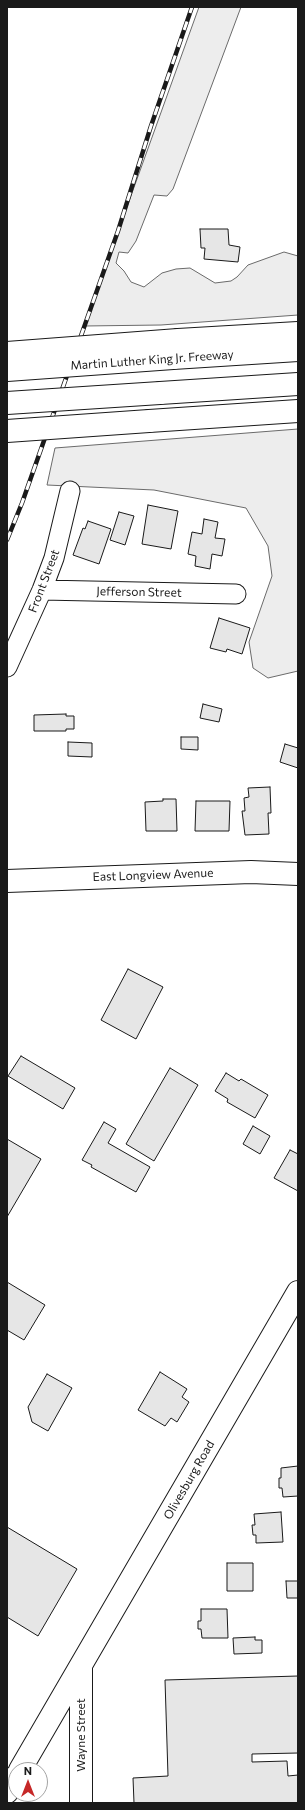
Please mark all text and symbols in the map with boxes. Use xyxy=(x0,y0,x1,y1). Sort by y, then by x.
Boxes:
street label: Martin Luther King Jr. Freeway xyxy=(70,347,234,373)
street label: Front Street xyxy=(25,547,63,615)
street label: Jefferson Street xyxy=(96,584,182,600)
street label: East Longview Avenue xyxy=(92,866,214,884)
street label: Olivesburg Road xyxy=(160,1438,218,1522)
street label: Wayne Street xyxy=(74,1698,88,1772)
north arrow xyxy=(8,1762,48,1802)
text: N xyxy=(24,1764,32,1777)

